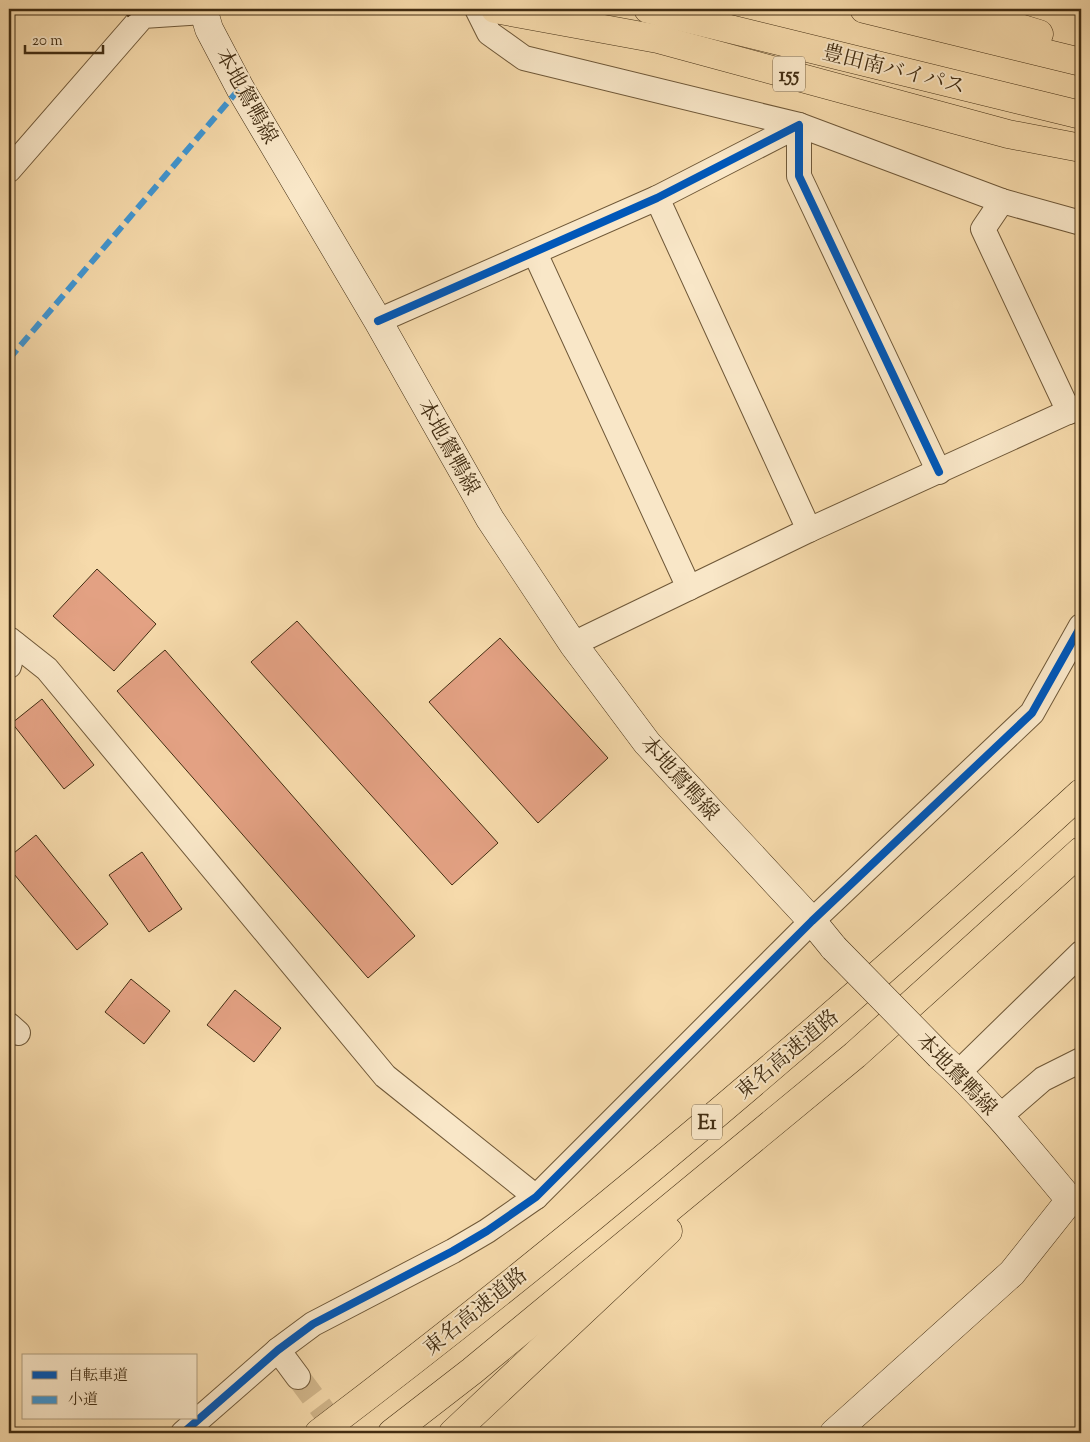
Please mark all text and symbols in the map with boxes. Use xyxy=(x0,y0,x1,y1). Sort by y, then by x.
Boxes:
scale bar xyxy=(25,22,102,54)
text: 20 m xyxy=(32,31,63,52)
street label: 豊田南バイパス xyxy=(819,39,968,103)
street label: 本地鴛鴨線 xyxy=(207,44,284,150)
road number: 155 xyxy=(773,56,805,92)
street label: 本地鴛鴨線 xyxy=(409,395,486,501)
street label: 本地鴛鴨線 xyxy=(632,730,725,828)
street label: 東名高速道路 xyxy=(730,1004,846,1108)
street label: 本地鴛鴨線 xyxy=(908,1027,1003,1124)
road number: E1 xyxy=(692,1104,722,1140)
street label: 東名高速道路 xyxy=(418,1261,535,1364)
legend xyxy=(22,1354,198,1420)
text: 自転車道 xyxy=(68,1366,128,1387)
text: 小道 xyxy=(68,1390,98,1411)

